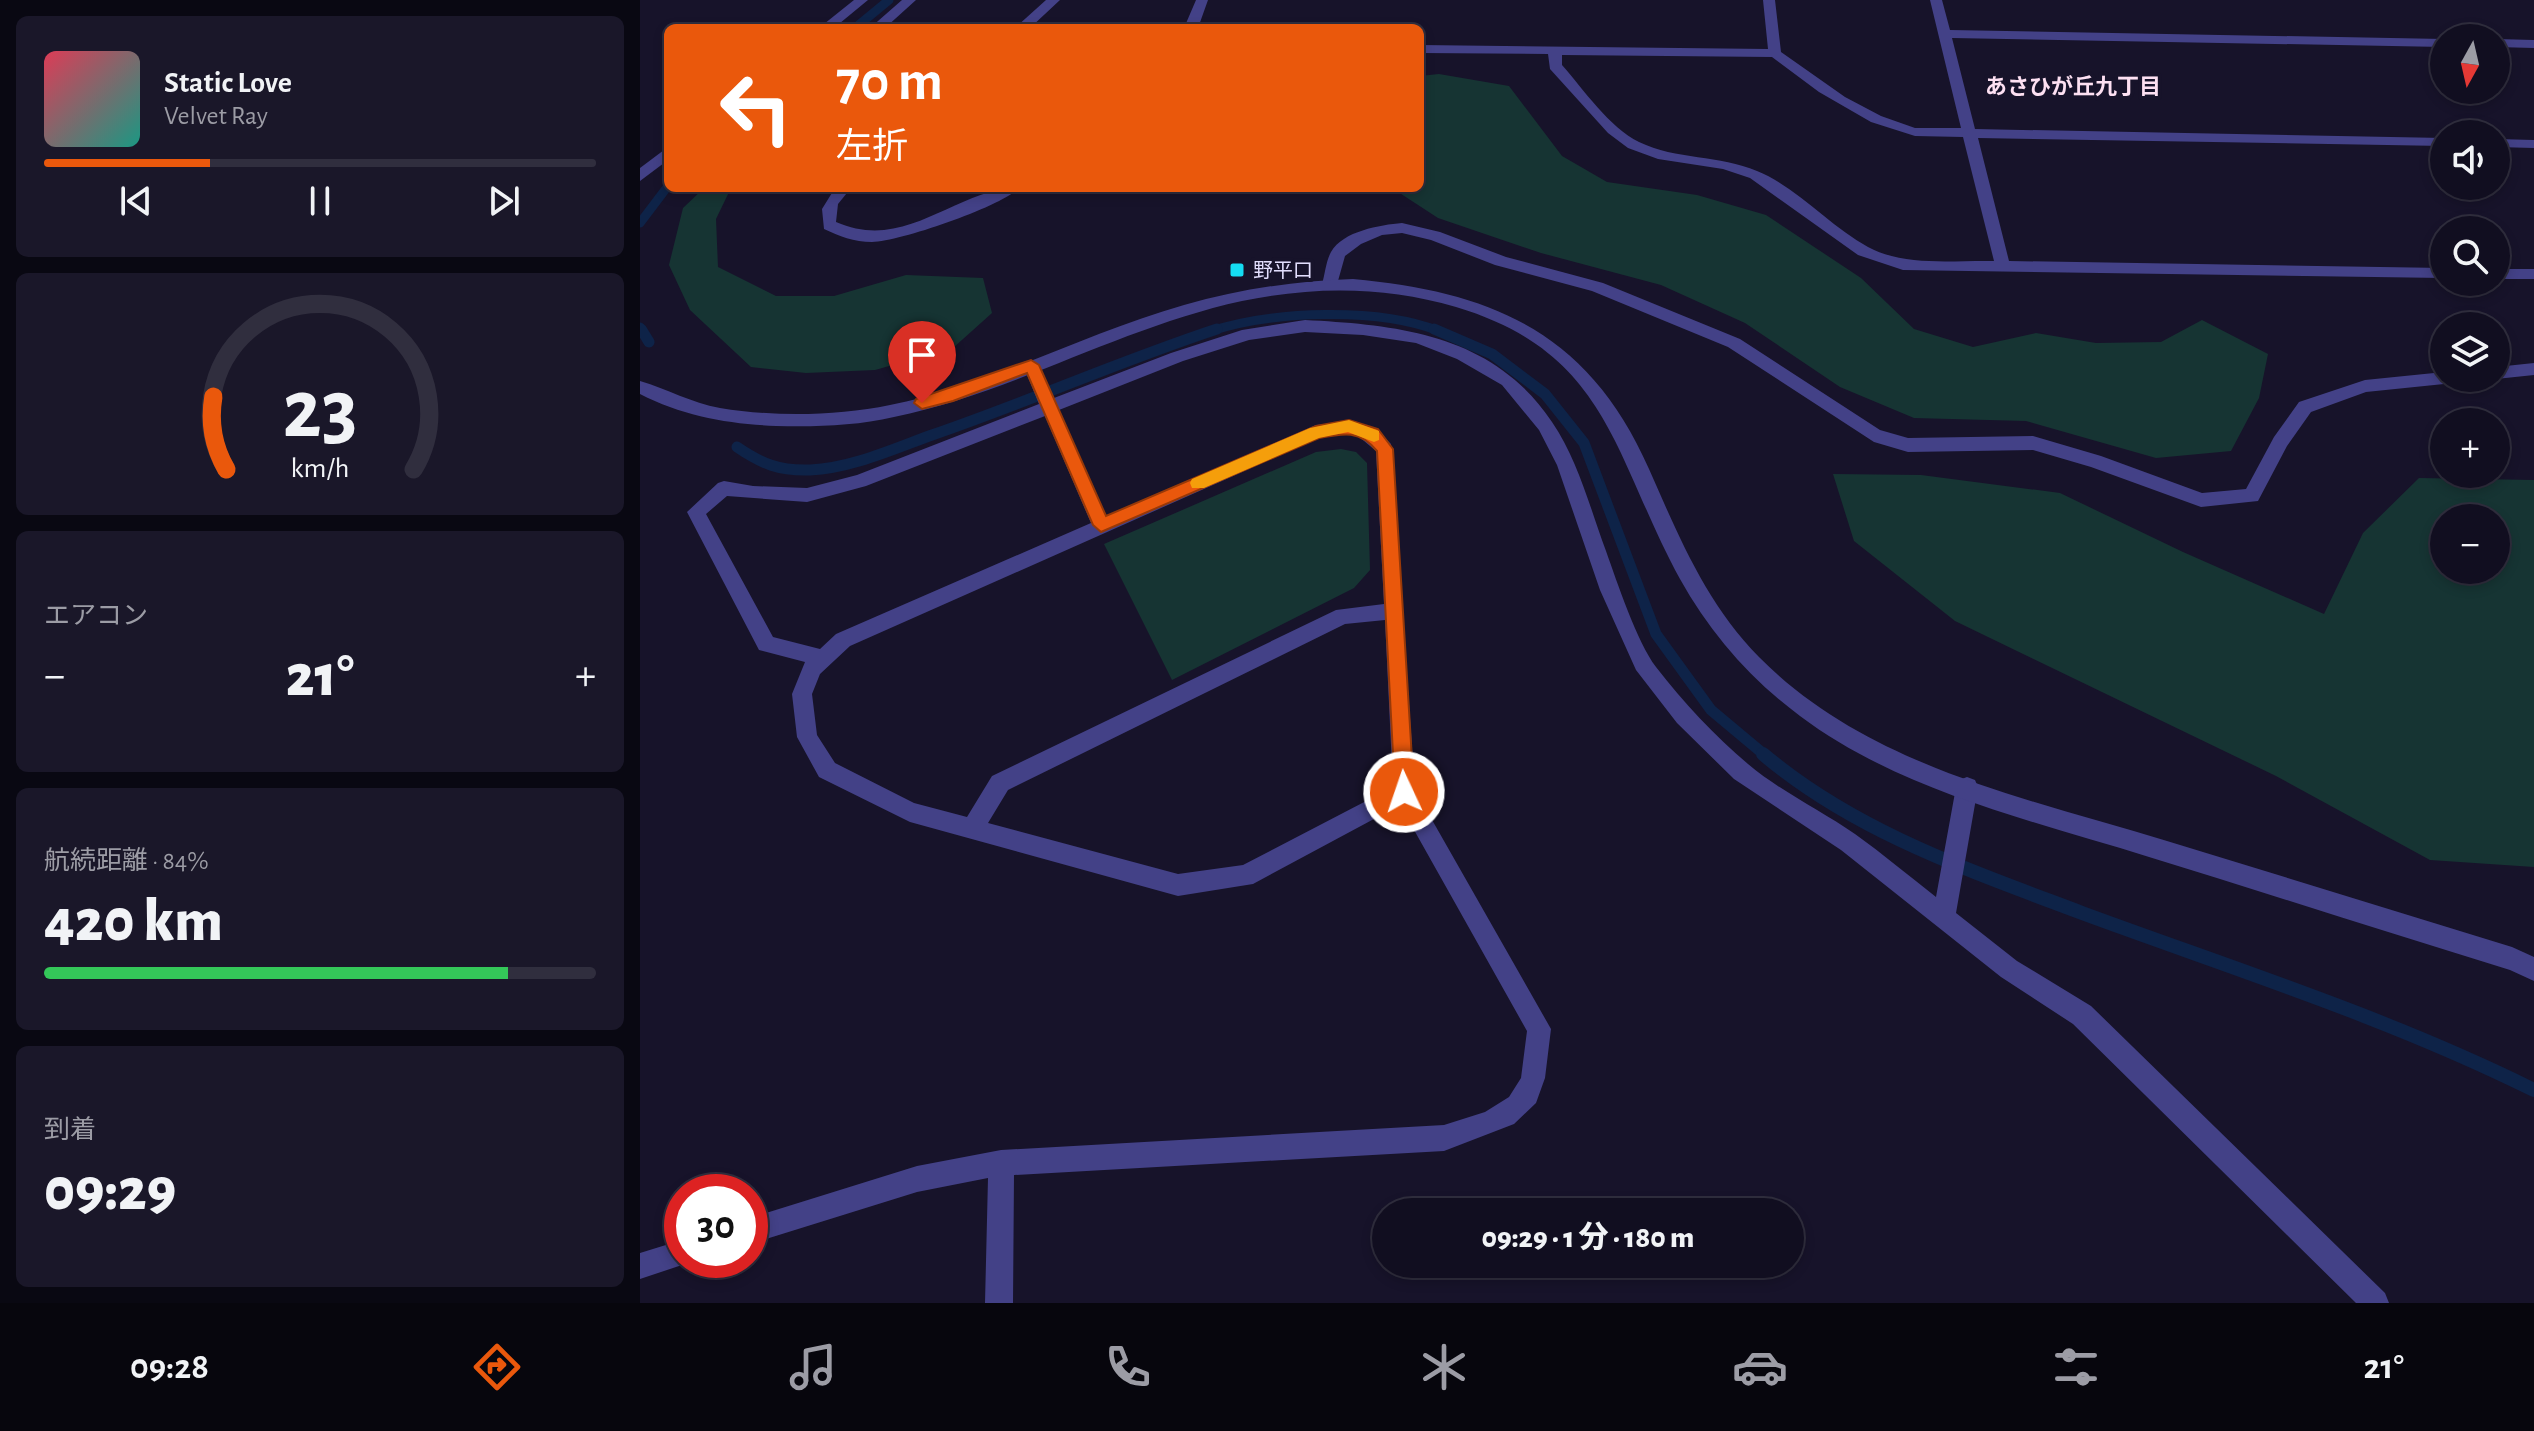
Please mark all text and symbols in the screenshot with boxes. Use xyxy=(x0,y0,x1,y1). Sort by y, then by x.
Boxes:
north arrow xyxy=(2430,24,2510,104)
map controls xyxy=(2430,24,2510,584)
text: 70 m xyxy=(836,54,943,110)
icon: left xyxy=(704,56,808,160)
text: Static Love xyxy=(164,68,292,98)
district label: あさひが丘九丁目 xyxy=(1985,74,2161,98)
text: Velvet Ray xyxy=(164,103,268,129)
button: sound xyxy=(2430,120,2510,200)
text: 左折 xyxy=(836,129,908,165)
icon: previous xyxy=(114,179,158,223)
icon: pause xyxy=(298,179,342,223)
icon: next xyxy=(482,179,526,223)
button: search xyxy=(2430,216,2510,296)
marker: 野平口 xyxy=(1228,261,1246,279)
place label: 野平口 xyxy=(1253,261,1313,281)
button: layers xyxy=(2430,312,2510,392)
pin xyxy=(888,321,956,403)
icon: arrive xyxy=(900,333,944,377)
text: 23 xyxy=(282,369,358,453)
button: + xyxy=(2430,408,2510,488)
text: km/h xyxy=(291,454,349,483)
button: − xyxy=(2430,504,2510,584)
text: エアコン xyxy=(44,603,148,629)
text: 21° xyxy=(286,647,354,707)
text: − xyxy=(44,654,65,698)
text: + xyxy=(575,654,596,698)
position arrow xyxy=(1362,750,1446,834)
text: 航続距離 · 84% xyxy=(44,848,209,874)
text: 420 km xyxy=(44,892,223,952)
text: 到着 xyxy=(44,1117,96,1143)
text: 09:29 xyxy=(44,1161,176,1221)
speed limit sign: 30 xyxy=(664,1174,768,1278)
text: 09:29 · 1 分 · 180 m xyxy=(1482,1223,1694,1253)
icon: directions xyxy=(469,1339,525,1395)
icon: music xyxy=(785,1339,841,1395)
icon: phone xyxy=(1100,1339,1156,1395)
icon: climate xyxy=(1416,1339,1472,1395)
icon: car xyxy=(1732,1339,1788,1395)
icon: filters xyxy=(2048,1339,2104,1395)
text: 09:28 xyxy=(130,1349,209,1385)
text: 21° xyxy=(2364,1349,2404,1385)

